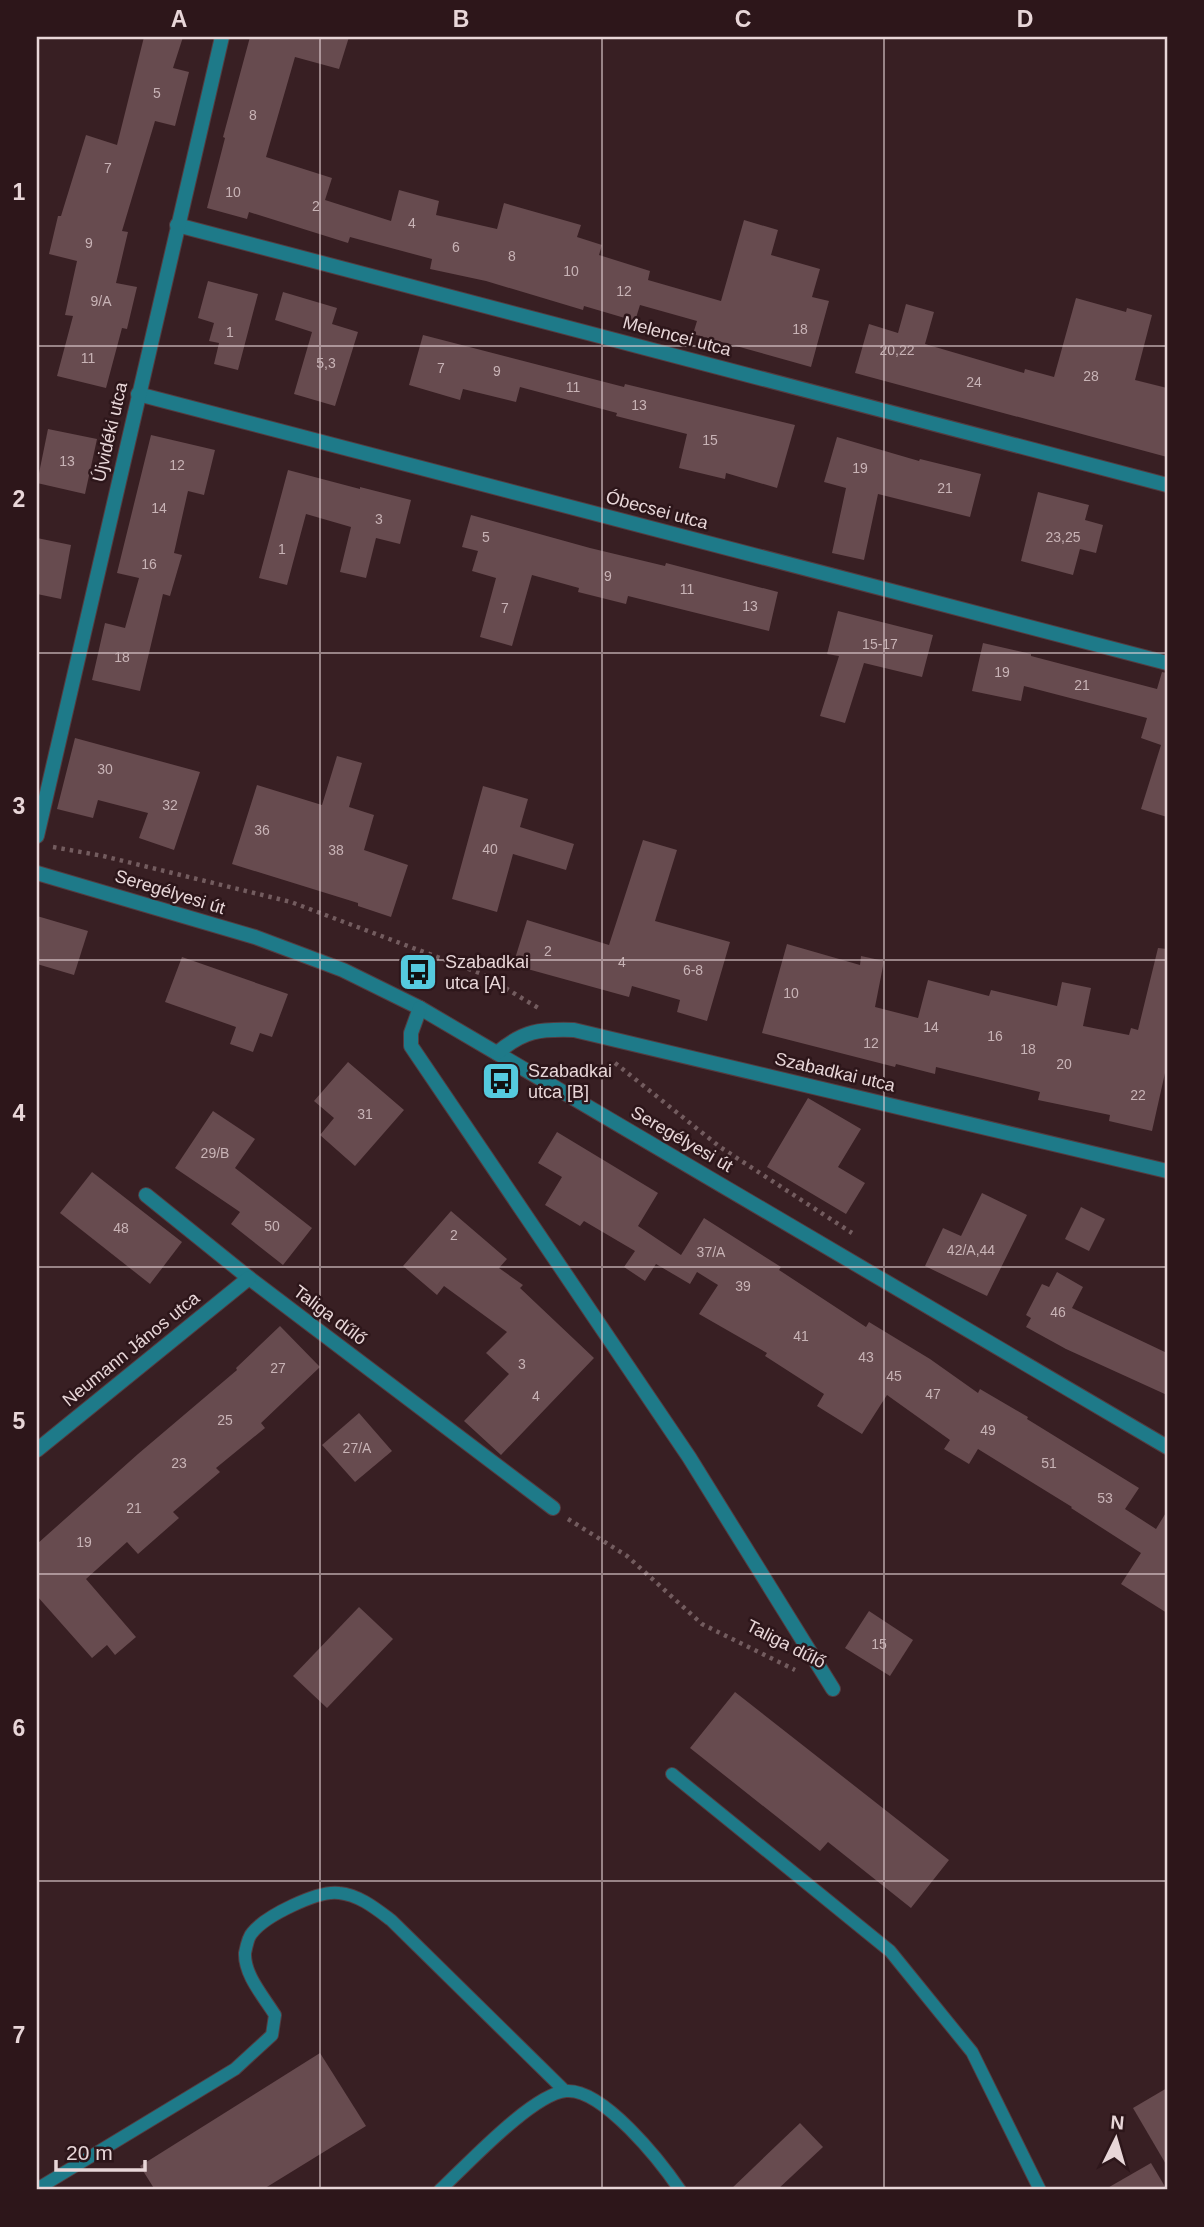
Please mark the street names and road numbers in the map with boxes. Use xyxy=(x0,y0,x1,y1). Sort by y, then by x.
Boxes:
street label: Melencei utca xyxy=(621,312,734,360)
street label: Újvidéki utca xyxy=(88,379,131,484)
street label: Óbecsei utca xyxy=(604,486,712,534)
street label: Seregélyesi út xyxy=(113,866,227,918)
street label: Szabadkai utca xyxy=(773,1048,898,1096)
street label: Seregélyesi út xyxy=(628,1102,736,1176)
street label: Taliga dűlő xyxy=(290,1281,370,1349)
street label: Neumann János utca xyxy=(59,1287,204,1410)
street label: Taliga dűlő xyxy=(743,1616,829,1672)

